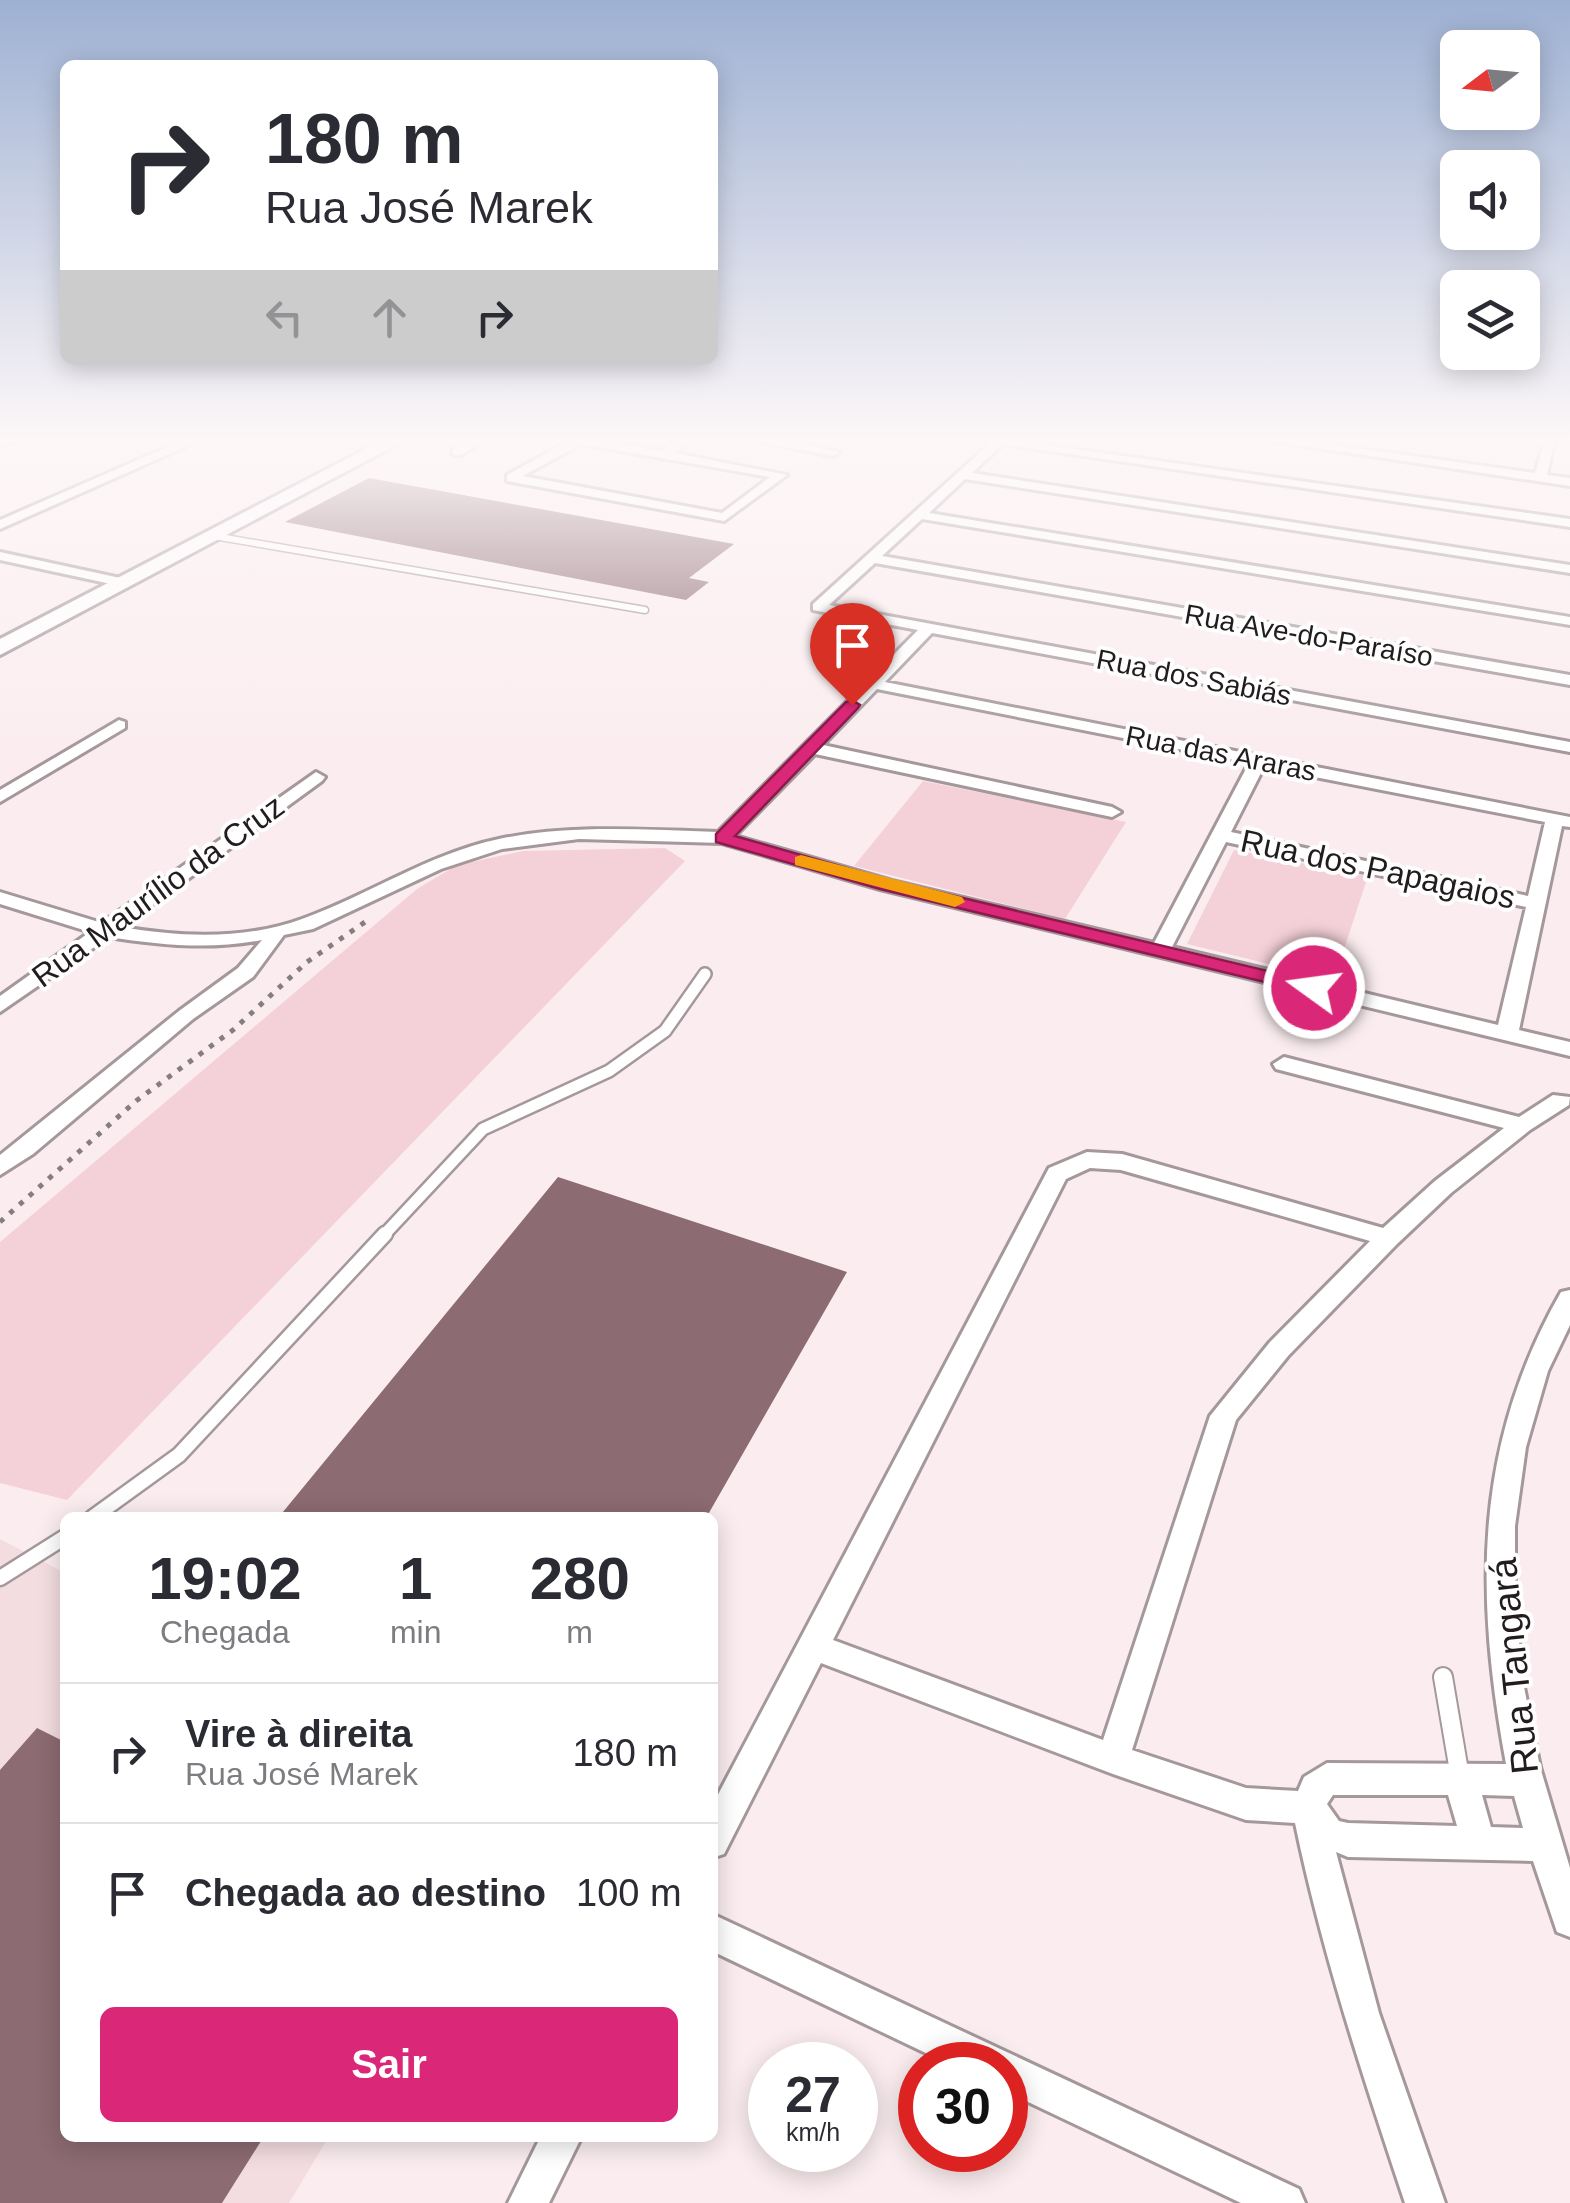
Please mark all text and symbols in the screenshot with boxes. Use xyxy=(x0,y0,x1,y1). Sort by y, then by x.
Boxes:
north arrow xyxy=(1440,30,1540,130)
map controls xyxy=(1440,30,1540,370)
icon: right xyxy=(100,100,230,230)
text: 180 m xyxy=(265,100,463,178)
button: sound xyxy=(1440,150,1540,250)
text: Rua José Marek xyxy=(265,182,593,233)
button: layers xyxy=(1440,270,1540,370)
icon: left xyxy=(257,290,312,345)
icon: ahead xyxy=(362,290,417,345)
icon: right xyxy=(467,290,522,345)
street label: Rua Ave-do-Paraíso xyxy=(1182,598,1436,673)
pin xyxy=(810,603,895,706)
icon: arrive xyxy=(825,618,880,673)
street label: Rua dos Sabiás xyxy=(1094,643,1294,712)
street label: Rua das Araras xyxy=(1123,720,1319,787)
street label: Rua Maurílio da Cruz xyxy=(25,788,291,994)
street label: Rua dos Papagaios xyxy=(1238,822,1518,916)
position arrow xyxy=(1262,936,1366,1040)
text: 19:02 xyxy=(148,1545,302,1612)
text: 1 xyxy=(399,1545,432,1612)
text: 280 xyxy=(530,1545,630,1612)
street label: Rua Tangará xyxy=(1482,1555,1546,1776)
text: Chegada xyxy=(160,1614,290,1650)
text: min xyxy=(390,1614,441,1650)
text: m xyxy=(566,1614,593,1650)
text: Vire à direita xyxy=(185,1713,412,1755)
icon: right xyxy=(100,1726,155,1781)
text: 180 m xyxy=(572,1732,678,1774)
text: Rua José Marek xyxy=(185,1756,418,1792)
icon: arrive xyxy=(100,1866,155,1921)
text: Chegada ao destino xyxy=(185,1872,546,1914)
text: 100 m xyxy=(576,1872,682,1914)
button: Sair xyxy=(100,2007,678,2122)
speed limit sign: 30 xyxy=(898,2042,1028,2172)
text: 27 xyxy=(785,2067,841,2123)
text: km/h xyxy=(786,2118,840,2146)

